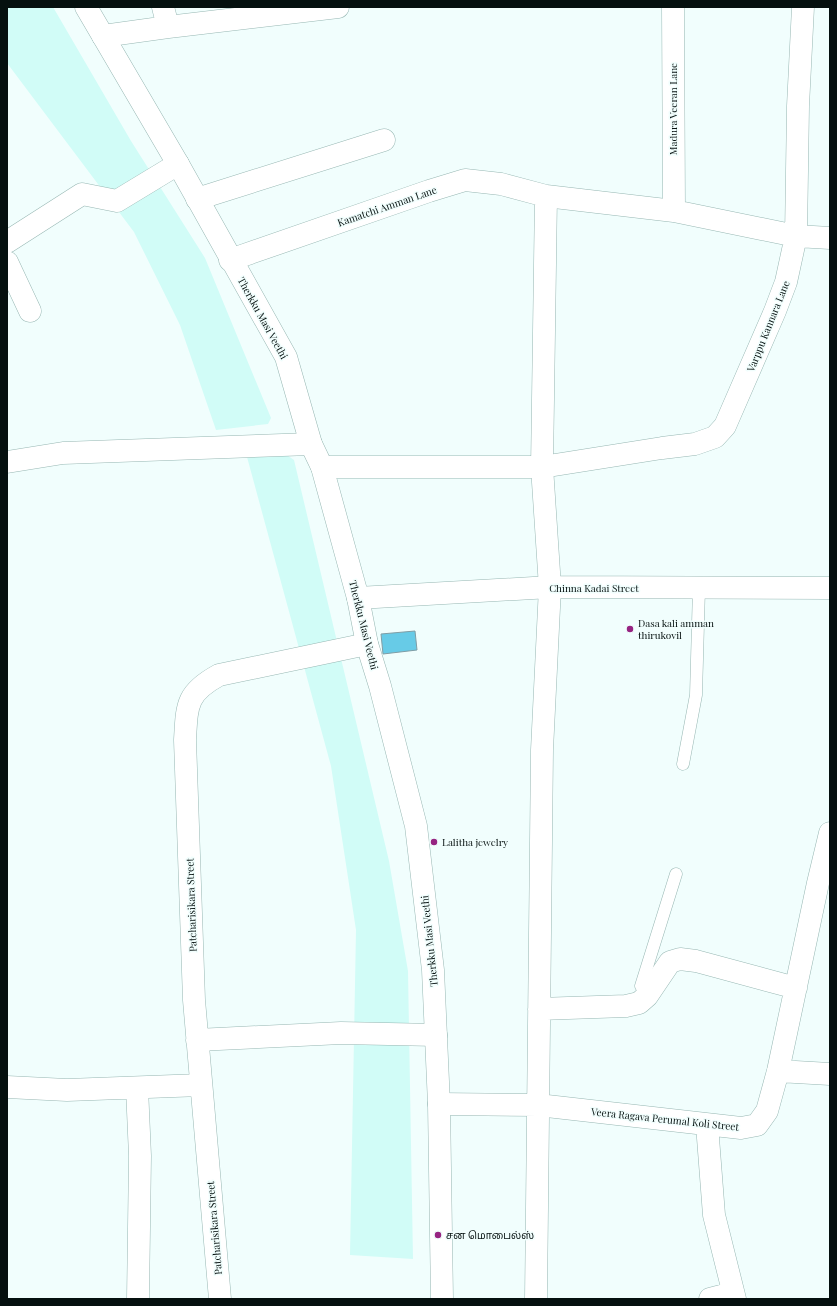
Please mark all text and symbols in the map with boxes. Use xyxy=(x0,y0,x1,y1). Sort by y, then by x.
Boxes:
street label: Madura Veeran Lane xyxy=(666,63,680,155)
street label: Kamatchi Amman Lane xyxy=(335,182,439,230)
street label: Therkku Masi Veethi xyxy=(235,275,291,362)
street label: Varppu Kannara Lane xyxy=(743,278,793,375)
street label: Therkku Masi Veethi xyxy=(346,579,382,671)
street label: Chinna Kadai Street xyxy=(549,581,639,595)
place label: Dasa kali amman thirukovil xyxy=(638,616,714,642)
marker: Dasa kali amman thirukovil xyxy=(625,624,635,634)
place label: Lalitha jewelry xyxy=(442,835,508,849)
marker: Lalitha jewelry xyxy=(429,837,439,847)
street label: Patcharisikara Street xyxy=(182,857,200,952)
street label: Therkku Masi Veethi xyxy=(417,895,441,987)
street label: Veera Ragava Perumal Koli Street xyxy=(589,1104,740,1134)
street label: Patcharisikara Street xyxy=(203,1180,225,1275)
place label: சன மொபைல்ஸ் xyxy=(446,1228,534,1242)
marker: சன மொபைல்ஸ் xyxy=(433,1230,443,1240)

